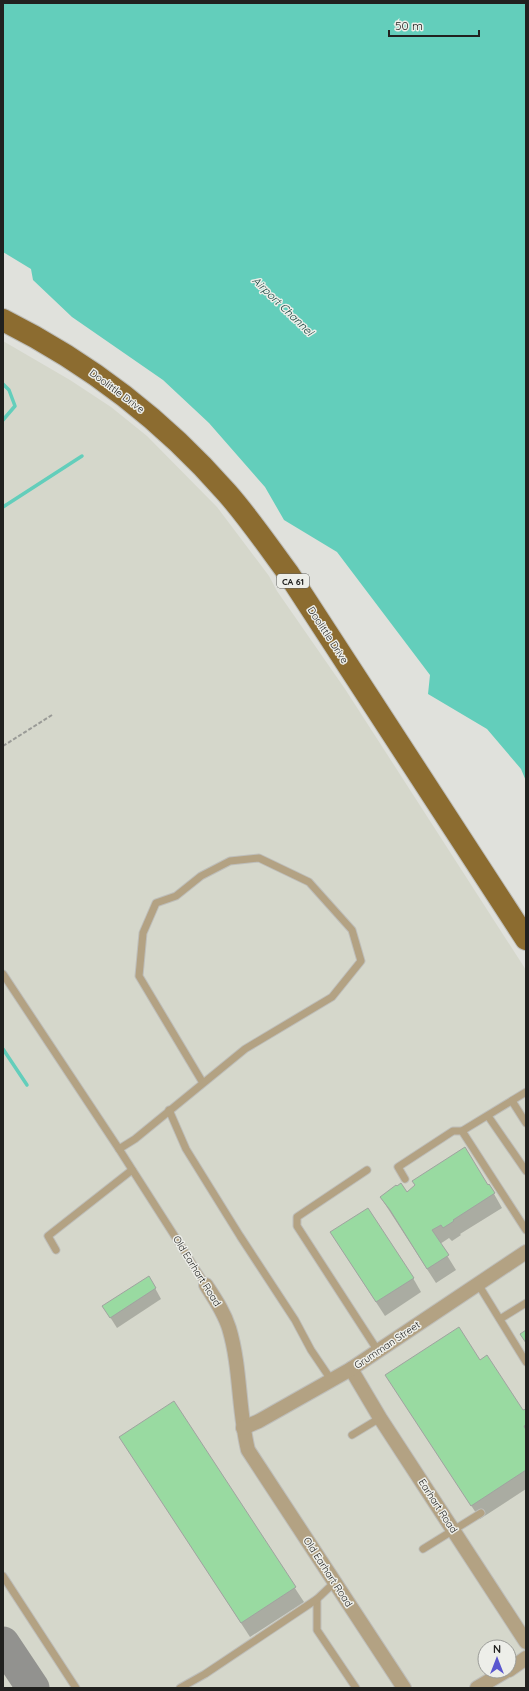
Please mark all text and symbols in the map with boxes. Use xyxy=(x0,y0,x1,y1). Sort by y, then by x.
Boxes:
scale bar xyxy=(389,12,479,38)
text: 50 m xyxy=(395,18,423,33)
water label: Airport Channel xyxy=(250,273,318,340)
street label: Doolittle Drive xyxy=(87,366,147,416)
road number: CA 61 xyxy=(277,574,309,588)
street label: Doolittle Drive xyxy=(305,604,351,666)
street label: Old Earhart Road xyxy=(170,1233,224,1309)
street label: Grumman Street xyxy=(352,1318,423,1372)
street label: Earhart Road xyxy=(416,1476,460,1536)
street label: Old Earhart Road xyxy=(301,1535,355,1609)
north arrow xyxy=(477,1639,517,1679)
text: N xyxy=(493,1642,501,1656)

